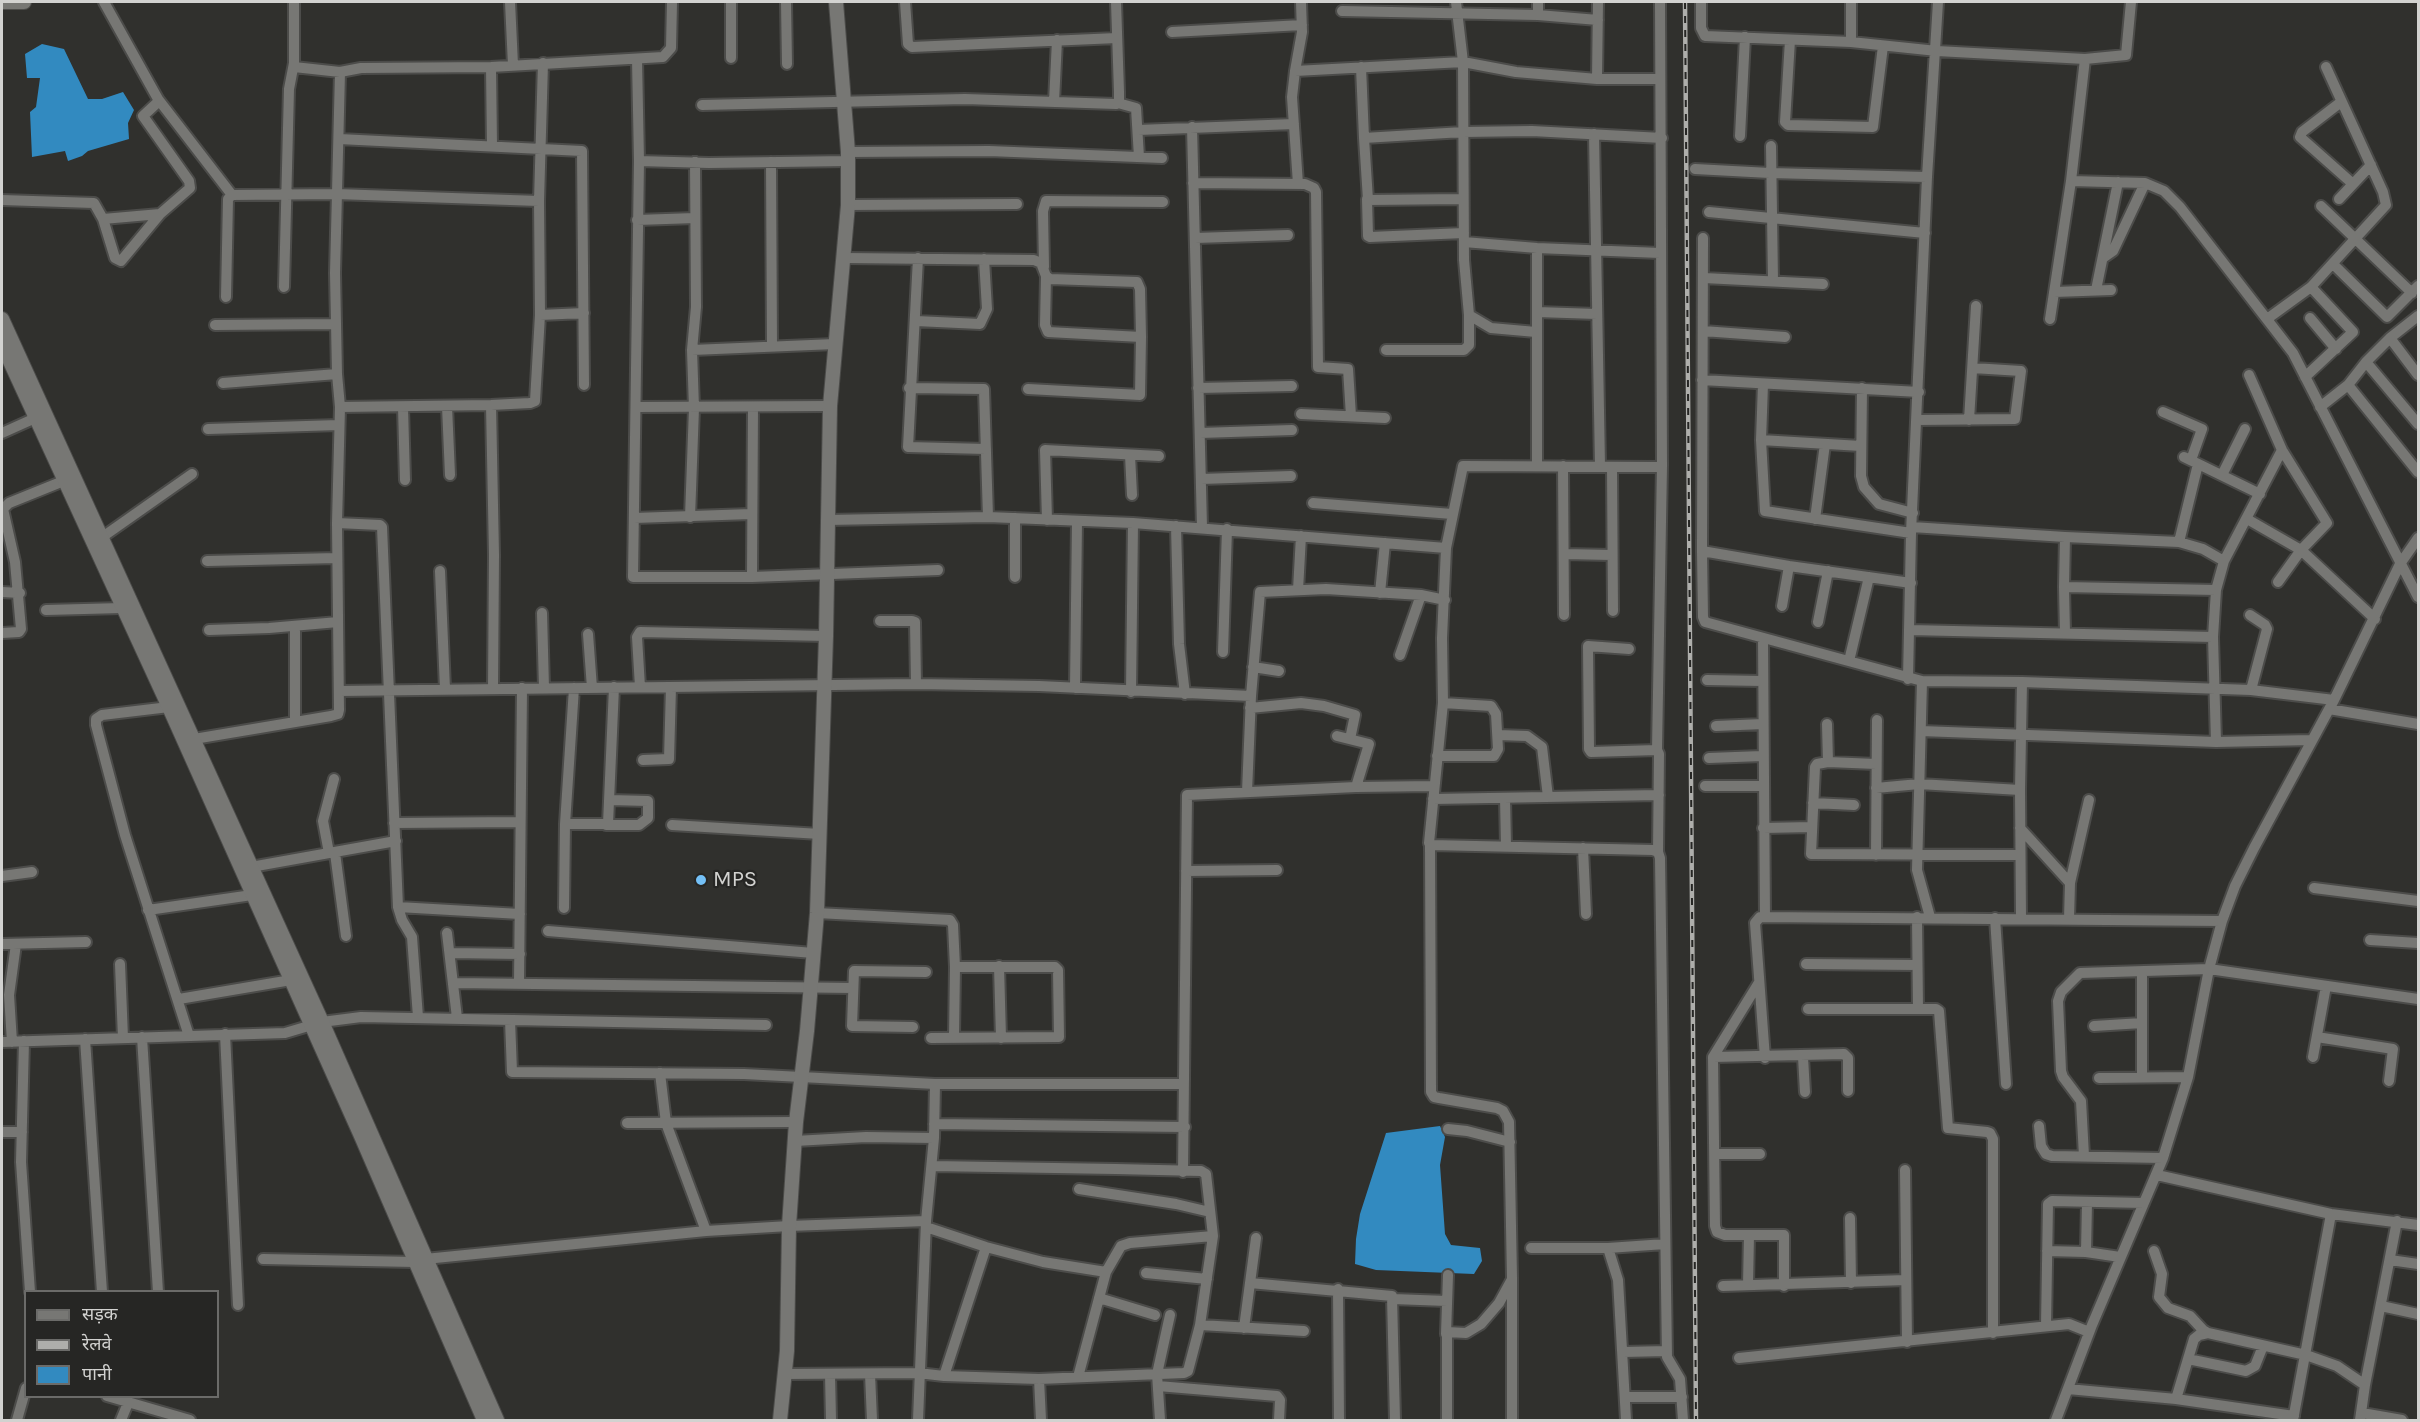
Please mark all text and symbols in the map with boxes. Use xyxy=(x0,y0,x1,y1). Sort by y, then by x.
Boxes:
place label: MPS xyxy=(713,867,757,893)
marker: MPS xyxy=(694,873,708,887)
legend xyxy=(24,1290,219,1398)
text: सड़क xyxy=(82,1303,118,1325)
text: रेलवे xyxy=(82,1333,112,1355)
text: पानी xyxy=(82,1363,112,1385)

